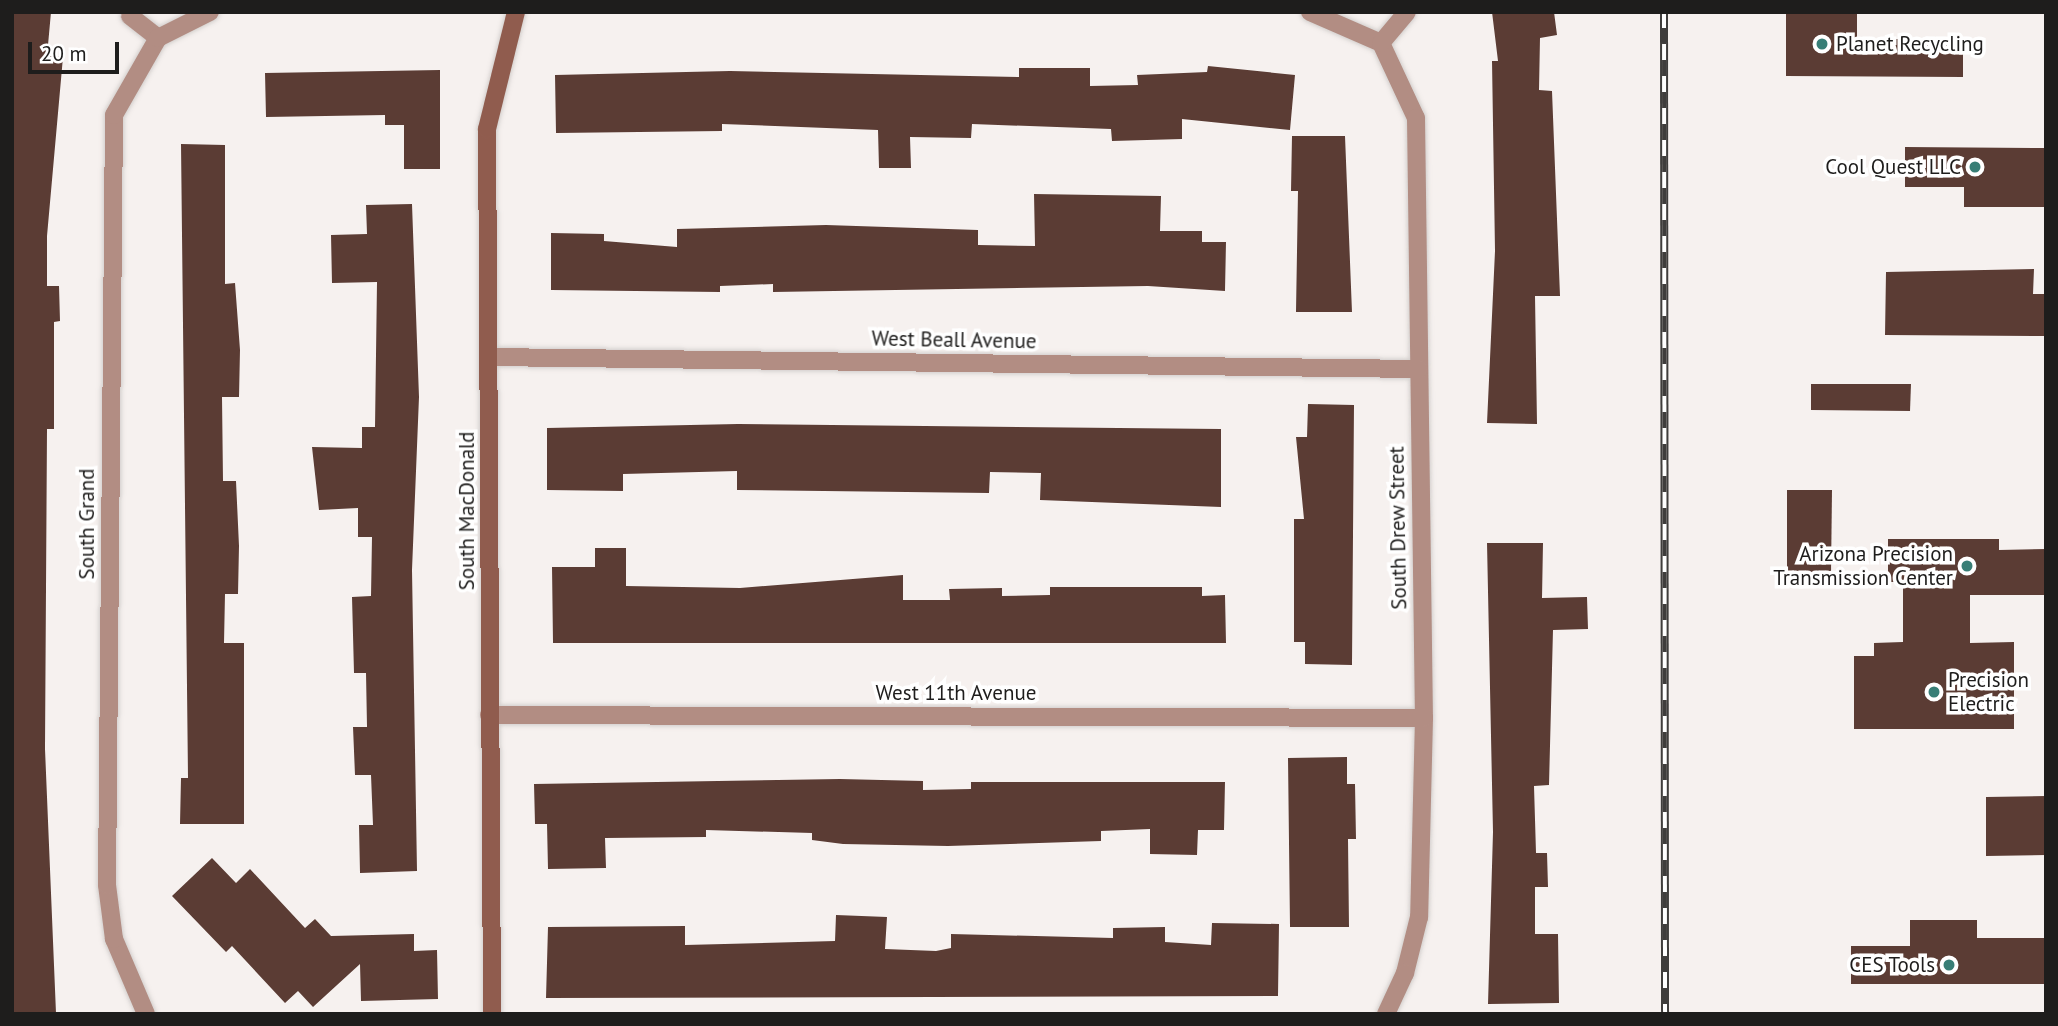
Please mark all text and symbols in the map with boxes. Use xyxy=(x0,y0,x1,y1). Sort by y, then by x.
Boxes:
scale bar xyxy=(32,28,122,72)
place label: Planet Recycling xyxy=(1836,31,1984,57)
marker: Planet Recycling xyxy=(1814,36,1830,52)
text: 20 m xyxy=(41,40,87,67)
place label: Cool Quest LLC xyxy=(1825,154,1961,180)
marker: Cool Quest LLC xyxy=(1967,159,1983,175)
street label: West Beall Avenue xyxy=(871,326,1037,354)
street label: South MacDonald xyxy=(454,432,480,590)
street label: South Drew Street xyxy=(1384,446,1412,610)
street label: South Grand xyxy=(74,468,100,580)
place label: Arizona Precision Transmission Center xyxy=(1773,541,1953,591)
marker: Arizona Precision Transmission Center xyxy=(1959,558,1975,574)
place label: Precision Electric xyxy=(1948,667,2029,717)
street label: West 11th Avenue xyxy=(875,680,1037,706)
marker: Precision Electric xyxy=(1926,684,1942,700)
place label: CES Tools xyxy=(1849,952,1935,978)
marker: CES Tools xyxy=(1941,957,1957,973)

